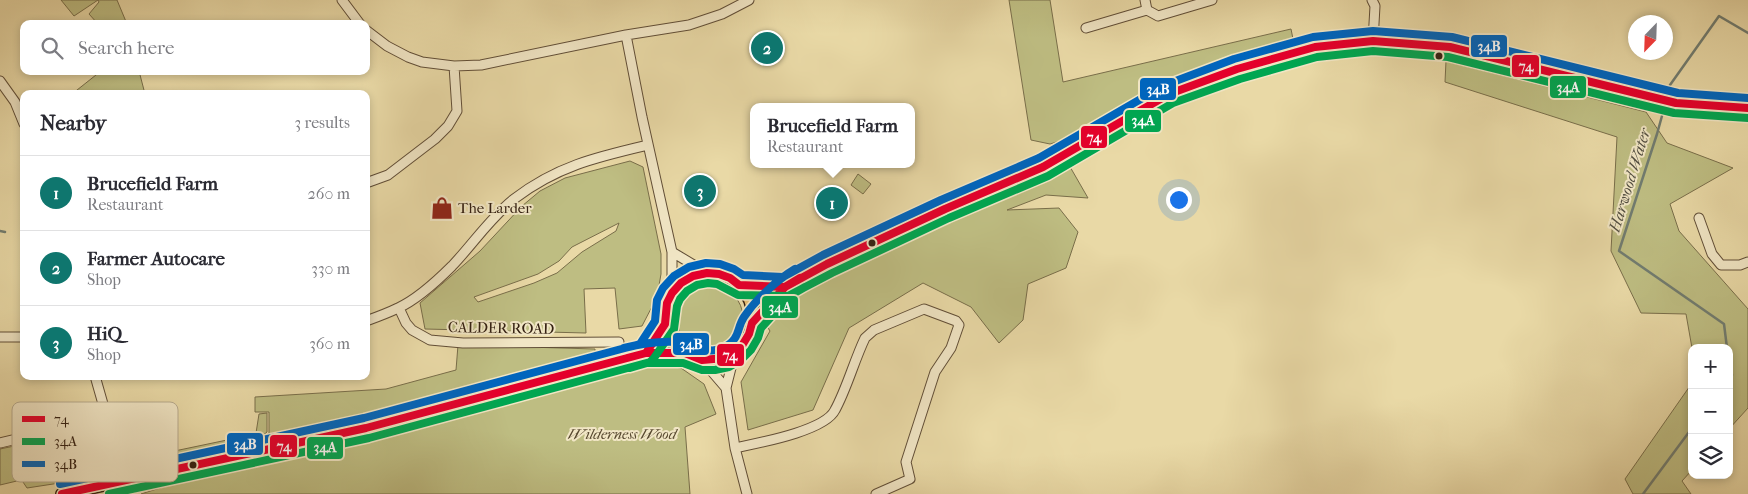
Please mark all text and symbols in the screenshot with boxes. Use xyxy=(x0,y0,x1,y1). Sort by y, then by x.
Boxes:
north arrow xyxy=(1628,15,1673,60)
search box xyxy=(20,20,370,75)
pin: 2 xyxy=(751,29,783,67)
icon: search xyxy=(38,34,66,62)
line badge: 34B xyxy=(1470,34,1508,58)
text: Search here xyxy=(78,37,174,59)
text: 34B xyxy=(1477,38,1501,55)
unlabelled marker xyxy=(1434,51,1444,61)
line badge: 74 xyxy=(1511,54,1540,78)
text: 74 xyxy=(1518,58,1534,75)
line badge: 34A xyxy=(1549,75,1587,99)
line badge: 34B xyxy=(1139,77,1177,101)
text: 34A xyxy=(1556,79,1580,96)
text: 34B xyxy=(1146,81,1170,98)
popup xyxy=(750,103,915,168)
line badge: 34A xyxy=(1124,109,1162,133)
text: Nearby xyxy=(40,111,106,135)
text: 34A xyxy=(1131,112,1155,129)
text: 3 results xyxy=(294,113,350,132)
text: Brucefield Farm xyxy=(767,115,898,137)
water label: Harwood Water xyxy=(1604,124,1655,235)
line badge: 74 xyxy=(1080,125,1108,149)
text: 74 xyxy=(1086,129,1102,146)
text: Restaurant xyxy=(767,137,843,156)
pin: 3 xyxy=(684,172,716,210)
text: Brucefield Farm xyxy=(87,173,218,195)
text: 1 xyxy=(53,184,59,203)
text: 260 m xyxy=(308,184,350,203)
pin: 1 xyxy=(816,184,848,222)
your location xyxy=(1166,187,1192,213)
text: Restaurant xyxy=(87,195,163,214)
shop icon: The Larder xyxy=(429,195,455,221)
place label: The Larder xyxy=(458,199,532,217)
unlabelled marker xyxy=(867,238,877,248)
text: Farmer Autocare xyxy=(87,248,225,270)
text: 2 xyxy=(52,259,60,278)
text: 330 m xyxy=(311,259,350,278)
text: Shop xyxy=(87,270,121,289)
line badge: 34A xyxy=(761,295,799,319)
text: 34A xyxy=(768,299,792,316)
street label: CALDER ROAD xyxy=(448,318,554,338)
text: HiQ xyxy=(87,323,122,345)
line badge: 34B xyxy=(672,332,710,356)
text: 3 xyxy=(53,334,59,353)
text: 360 m xyxy=(309,334,350,353)
text: 34B xyxy=(679,336,703,353)
line badge: 74 xyxy=(716,343,745,367)
map controls xyxy=(1688,344,1733,479)
button: + xyxy=(1688,344,1733,389)
text: Shop xyxy=(87,345,121,364)
text: 74 xyxy=(722,347,738,364)
button: − xyxy=(1688,389,1733,434)
legend xyxy=(12,402,178,482)
text: 74 xyxy=(54,411,69,428)
park label: Wilderness Wood xyxy=(568,425,679,443)
line badge: 34B xyxy=(226,432,264,456)
text: 34A xyxy=(54,433,78,450)
line badge: 74 xyxy=(269,434,298,458)
button: layers xyxy=(1688,434,1733,479)
text: 34B xyxy=(233,436,257,453)
line badge: 34A xyxy=(306,436,344,460)
text: 74 xyxy=(276,438,292,455)
text: 34A xyxy=(313,439,337,456)
text: 34B xyxy=(54,456,77,473)
unlabelled marker xyxy=(188,460,198,470)

